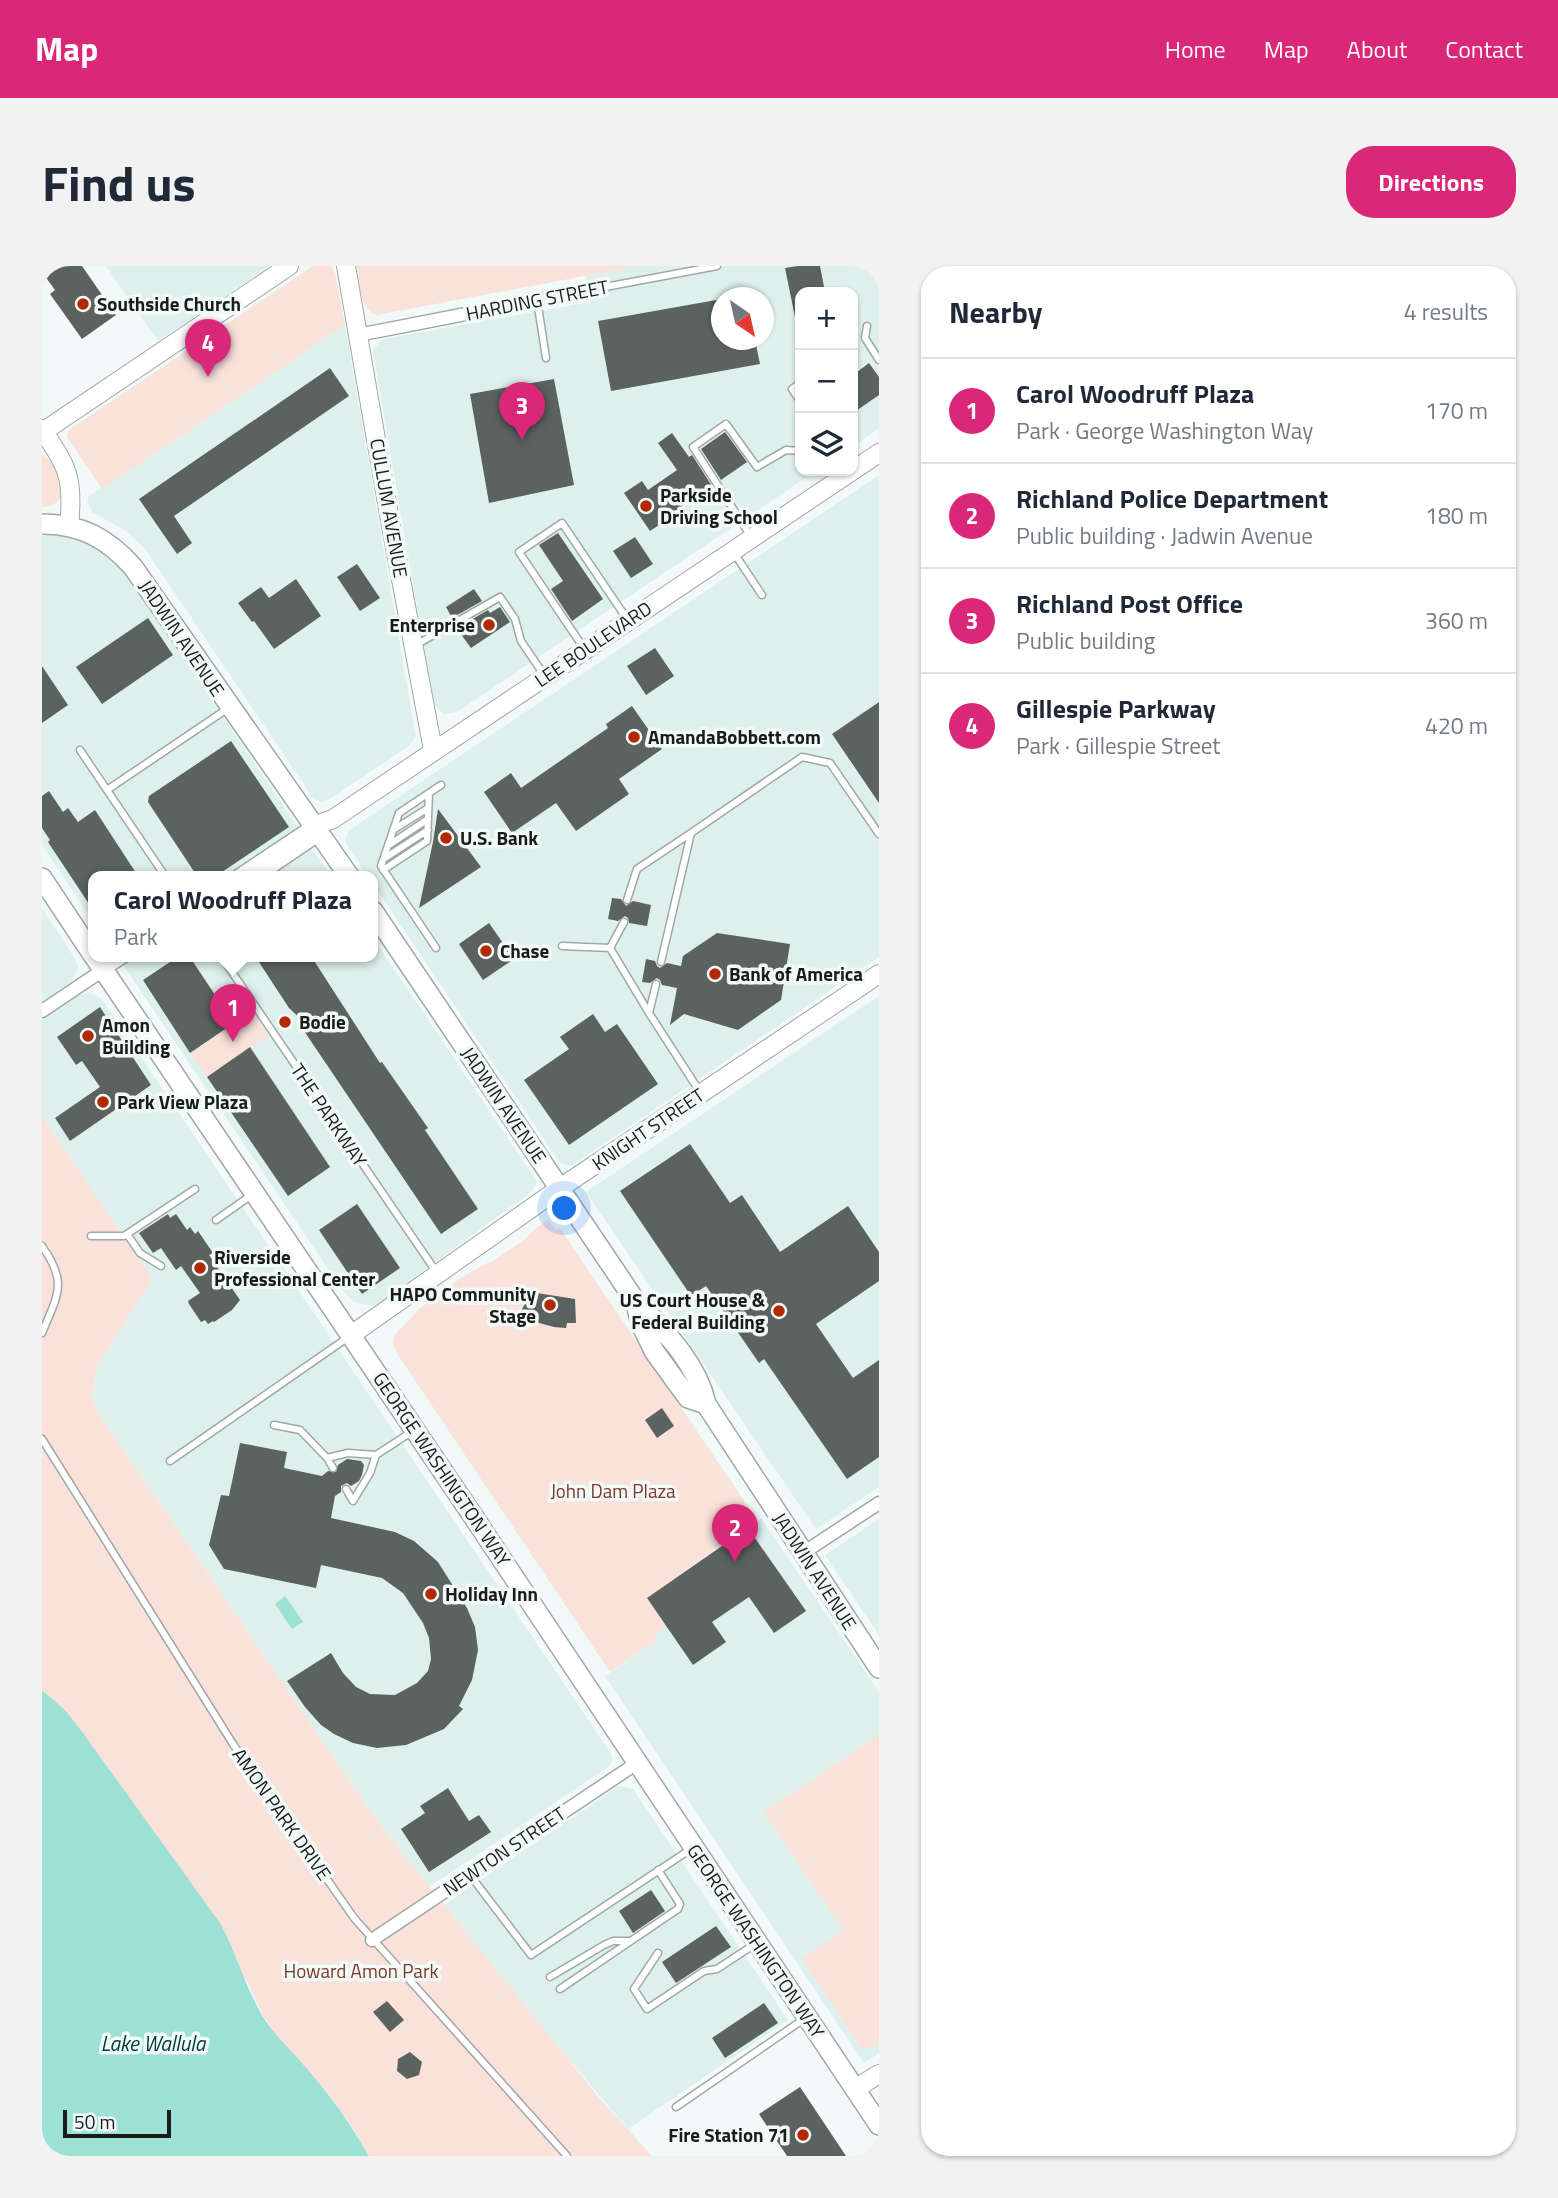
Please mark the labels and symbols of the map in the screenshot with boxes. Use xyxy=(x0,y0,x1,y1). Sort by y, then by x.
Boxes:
street label: HARDING STREET xyxy=(463,271,611,328)
north arrow xyxy=(711,287,774,350)
place label: Southside Church xyxy=(97,289,241,318)
marker: Southside Church xyxy=(75,296,91,312)
pin: 4 xyxy=(185,319,231,377)
pin: 3 xyxy=(499,382,545,440)
street label: CULLUM AVENUE xyxy=(363,436,416,580)
place label: Parkside Driving School xyxy=(660,480,778,531)
marker: Parkside Driving School xyxy=(638,498,654,514)
street label: JADWIN AVENUE xyxy=(133,573,232,702)
street label: LEE BOULEVARD xyxy=(528,593,657,694)
place label: Enterprise xyxy=(389,610,475,639)
marker: Enterprise xyxy=(481,617,497,633)
place label: AmandaBobbett.com xyxy=(648,722,821,751)
marker: AmandaBobbett.com xyxy=(626,729,642,745)
place label: U.S. Bank xyxy=(460,823,538,852)
marker: U.S. Bank xyxy=(438,830,454,846)
place label: Chase xyxy=(500,936,550,965)
marker: Chase xyxy=(478,943,494,959)
place label: Bank of America xyxy=(729,959,863,988)
marker: Bank of America xyxy=(707,966,723,982)
pin: 1 xyxy=(210,984,256,1042)
place label: Bodie xyxy=(299,1007,346,1036)
place label: Amon Building xyxy=(102,1010,170,1061)
marker: Bodie xyxy=(277,1014,293,1030)
marker: Amon Building xyxy=(80,1028,96,1044)
street label: JADWIN AVENUE xyxy=(455,1040,554,1169)
street label: THE PARKWAY xyxy=(284,1057,375,1173)
street label: KNIGHT STREET xyxy=(586,1080,710,1177)
place label: Park View Plaza xyxy=(117,1087,248,1116)
marker: Park View Plaza xyxy=(95,1094,111,1110)
your location xyxy=(547,1191,581,1225)
place label: Riverside Professional Center xyxy=(214,1242,375,1293)
marker: Riverside Professional Center xyxy=(192,1260,208,1276)
place label: HAPO Community Stage xyxy=(389,1279,536,1330)
place label: US Court House & Federal Building xyxy=(620,1285,766,1336)
marker: HAPO Community Stage xyxy=(542,1297,558,1313)
marker: US Court House & Federal Building xyxy=(771,1303,787,1319)
street label: GEORGE WASHINGTON WAY xyxy=(366,1366,519,1572)
park label: John Dam Plaza xyxy=(550,1476,676,1505)
pin: 2 xyxy=(712,1504,758,1562)
street label: JADWIN AVENUE xyxy=(766,1506,864,1635)
place label: Holiday Inn xyxy=(445,1579,538,1608)
marker: Holiday Inn xyxy=(423,1586,439,1602)
street label: AMON PARK DRIVE xyxy=(226,1742,339,1886)
street label: NEWTON STREET xyxy=(437,1799,571,1902)
street label: GEORGE WASHINGTON WAY xyxy=(680,1838,833,2044)
park label: Howard Amon Park xyxy=(283,1956,439,1985)
water label: Lake Wallula xyxy=(101,2027,207,2059)
scale bar xyxy=(63,2107,172,2139)
place label: Fire Station 71 xyxy=(668,2120,789,2149)
marker: Fire Station 71 xyxy=(795,2127,811,2143)

